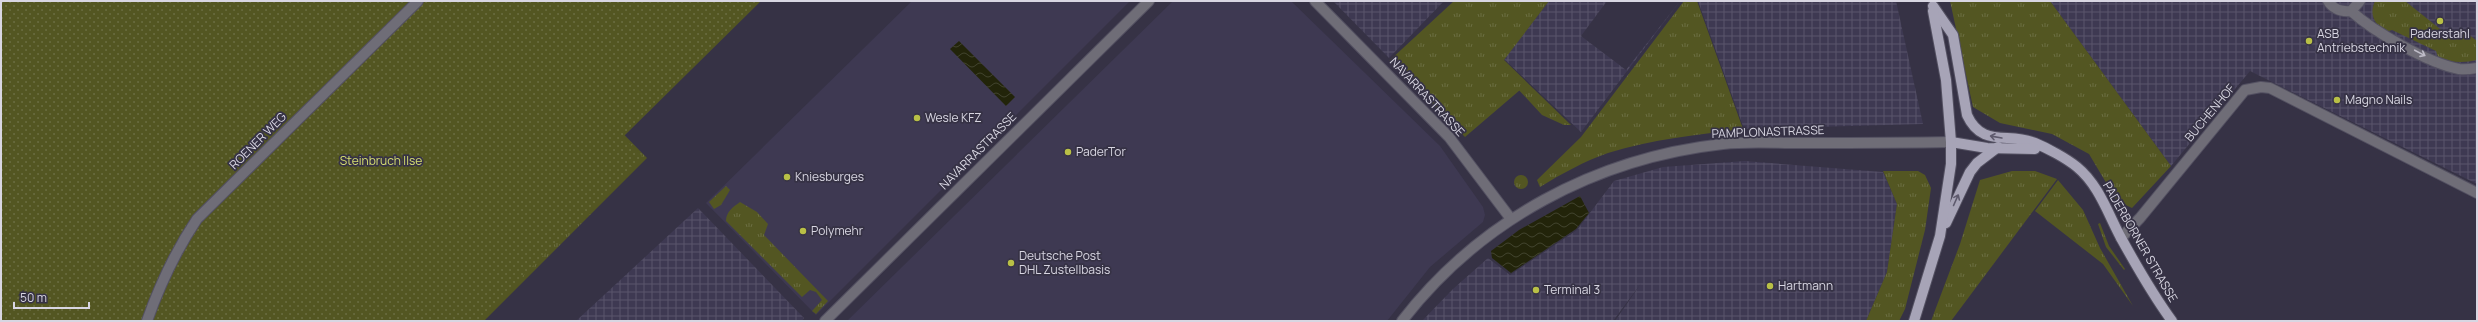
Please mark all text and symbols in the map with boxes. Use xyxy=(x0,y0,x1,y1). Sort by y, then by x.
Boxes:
marker: Paderstahl xyxy=(2435,16,2445,26)
place label: ASB Antriebstechnik xyxy=(2317,25,2406,56)
place label: Paderstahl xyxy=(2410,25,2470,42)
marker: ASB Antriebstechnik xyxy=(2304,36,2314,46)
one-way arrow xyxy=(2414,50,2426,57)
street label: NAVARRASTRASSE xyxy=(1386,53,1469,140)
street label: BUCHENHOF xyxy=(2180,80,2239,145)
place label: Magno Nails xyxy=(2345,91,2412,108)
marker: Magno Nails xyxy=(2332,95,2342,105)
street label: ROENER WEG xyxy=(225,108,290,173)
street label: NAVARRASTRASSE xyxy=(935,108,1020,193)
place label: Wesle KFZ xyxy=(925,109,982,126)
marker: Wesle KFZ xyxy=(912,113,922,123)
street label: PAMPLONASTRASSE xyxy=(1711,121,1825,142)
one-way arrow xyxy=(1990,133,2003,141)
place label: PaderTor xyxy=(1076,143,1126,160)
marker: PaderTor xyxy=(1063,147,1073,157)
park label: Steinbruch Ilse xyxy=(340,152,422,169)
place label: Kniesburges xyxy=(795,168,864,185)
marker: Kniesburges xyxy=(782,172,792,182)
street label: PADERBORNER STRASSE xyxy=(2099,178,2182,305)
one-way arrow xyxy=(1953,194,1960,206)
place label: Polymehr xyxy=(811,222,864,239)
marker: Polymehr xyxy=(798,226,808,236)
place label: Deutsche Post DHL Zustellbasis xyxy=(1019,247,1110,278)
marker: Deutsche Post DHL Zustellbasis xyxy=(1006,258,1016,268)
place label: Hartmann xyxy=(1778,277,1833,294)
place label: Terminal 3 xyxy=(1544,281,1600,298)
marker: Hartmann xyxy=(1765,281,1775,291)
scale bar xyxy=(14,284,89,310)
marker: Terminal 3 xyxy=(1531,285,1541,295)
text: 50 m xyxy=(20,289,47,306)

